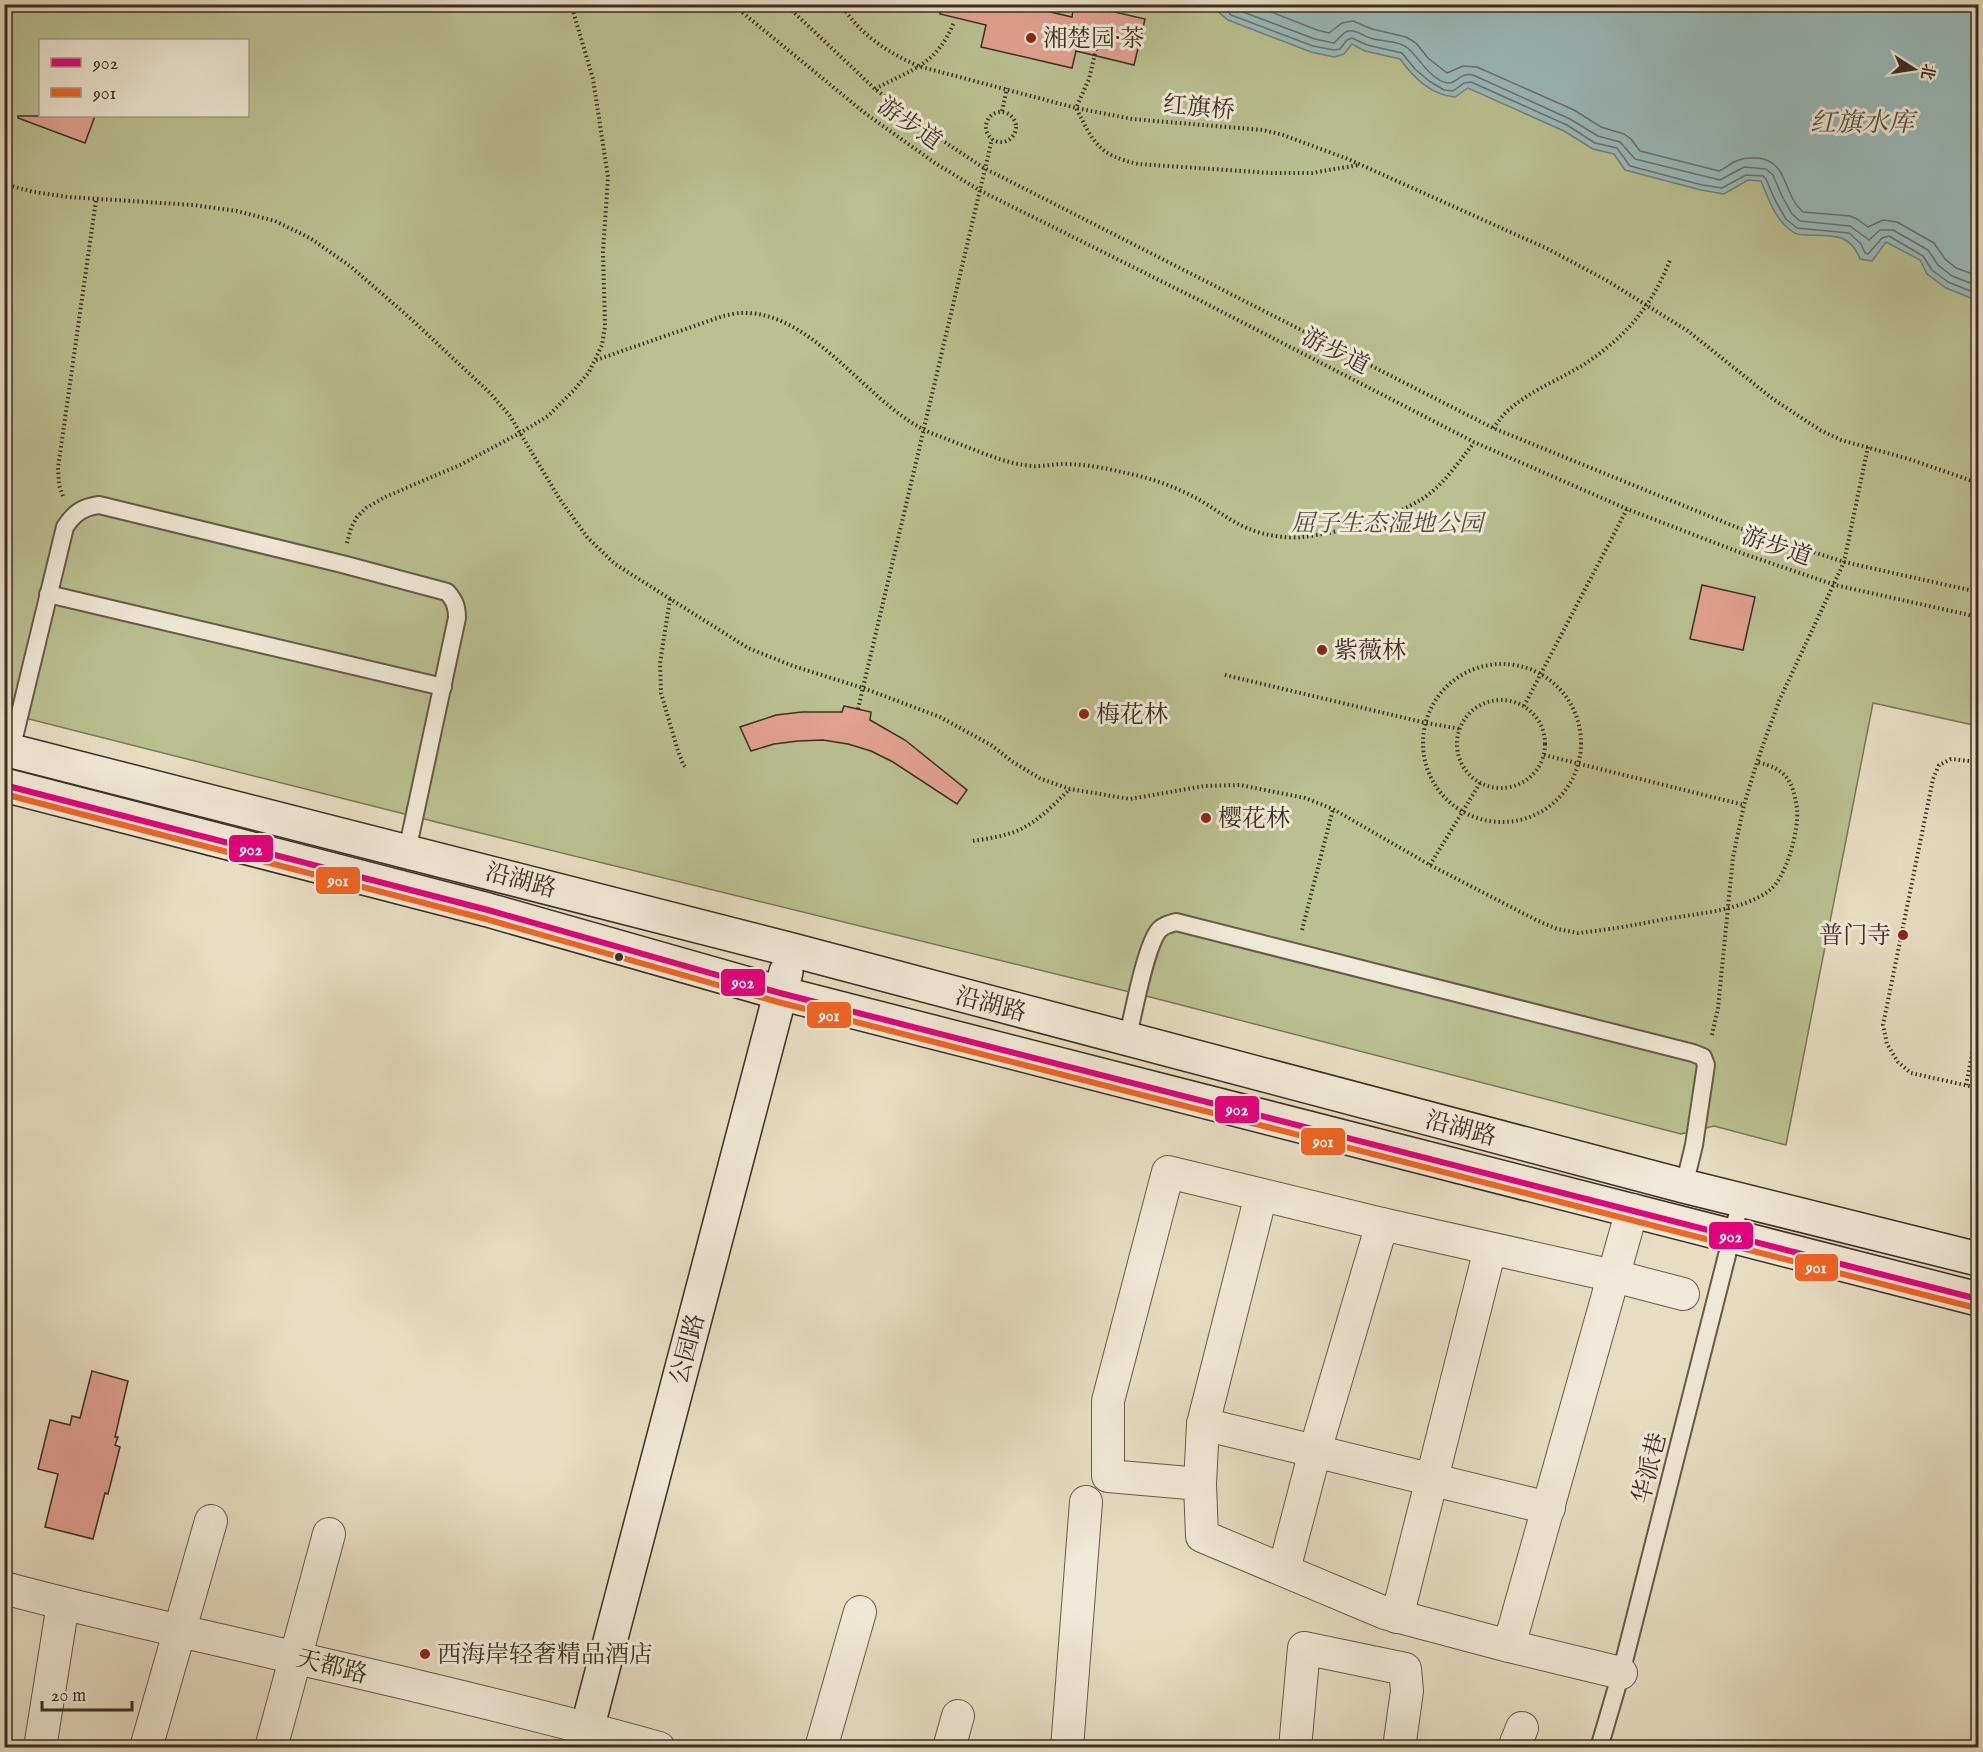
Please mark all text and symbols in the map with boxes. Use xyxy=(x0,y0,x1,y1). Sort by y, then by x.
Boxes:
place label: 湘楚园·茶 xyxy=(1043,24,1144,55)
marker: 湘楚园·茶 xyxy=(1024,31,1038,45)
legend xyxy=(39,39,249,117)
north arrow xyxy=(1884,39,1944,99)
text: 902 xyxy=(92,53,118,76)
text: 北 xyxy=(1915,62,1938,82)
text: 901 xyxy=(92,83,116,106)
street label: 红旗桥 xyxy=(1162,90,1236,127)
street label: 游步道 xyxy=(871,91,948,158)
water label: 红旗水库 xyxy=(1810,107,1918,140)
street label: 游步道 xyxy=(1296,322,1374,382)
park label: 屈子生态湿地公园 xyxy=(1291,509,1487,540)
street label: 游步道 xyxy=(1737,521,1816,574)
place label: 紫薇林 xyxy=(1334,636,1406,667)
marker: 紫薇林 xyxy=(1315,643,1329,657)
place label: 梅花林 xyxy=(1096,700,1168,731)
marker: 梅花林 xyxy=(1077,707,1091,721)
place label: 樱花林 xyxy=(1218,804,1290,835)
marker: 樱花林 xyxy=(1199,811,1213,825)
line badge: 902 xyxy=(228,834,274,863)
text: 902 xyxy=(239,841,263,861)
street label: 沿湖路 xyxy=(482,857,559,906)
line badge: 901 xyxy=(315,866,361,895)
text: 901 xyxy=(327,872,348,892)
place label: 普门寺 xyxy=(1819,921,1891,952)
marker: 普门寺 xyxy=(1896,928,1910,942)
unlabelled marker xyxy=(613,951,625,963)
line badge: 902 xyxy=(720,968,766,997)
text: 902 xyxy=(731,974,755,994)
street label: 沿湖路 xyxy=(952,981,1029,1030)
line badge: 901 xyxy=(806,1001,852,1029)
text: 901 xyxy=(818,1007,839,1027)
line badge: 902 xyxy=(1214,1095,1260,1124)
text: 902 xyxy=(1225,1101,1249,1121)
street label: 沿湖路 xyxy=(1422,1105,1499,1154)
line badge: 901 xyxy=(1300,1127,1346,1156)
text: 901 xyxy=(1312,1133,1333,1153)
line badge: 902 xyxy=(1708,1221,1754,1250)
text: 902 xyxy=(1719,1228,1743,1248)
line badge: 901 xyxy=(1794,1253,1839,1282)
text: 901 xyxy=(1805,1259,1826,1279)
street label: 公园路 xyxy=(664,1311,713,1388)
street label: 华派巷 xyxy=(1627,1430,1674,1507)
place label: 西海岸轻奢精品酒店 xyxy=(437,1640,653,1671)
street label: 天都路 xyxy=(293,1644,370,1691)
marker: 西海岸轻奢精品酒店 xyxy=(418,1647,432,1661)
scale bar xyxy=(42,1674,132,1712)
text: 20 m xyxy=(51,1685,86,1708)

